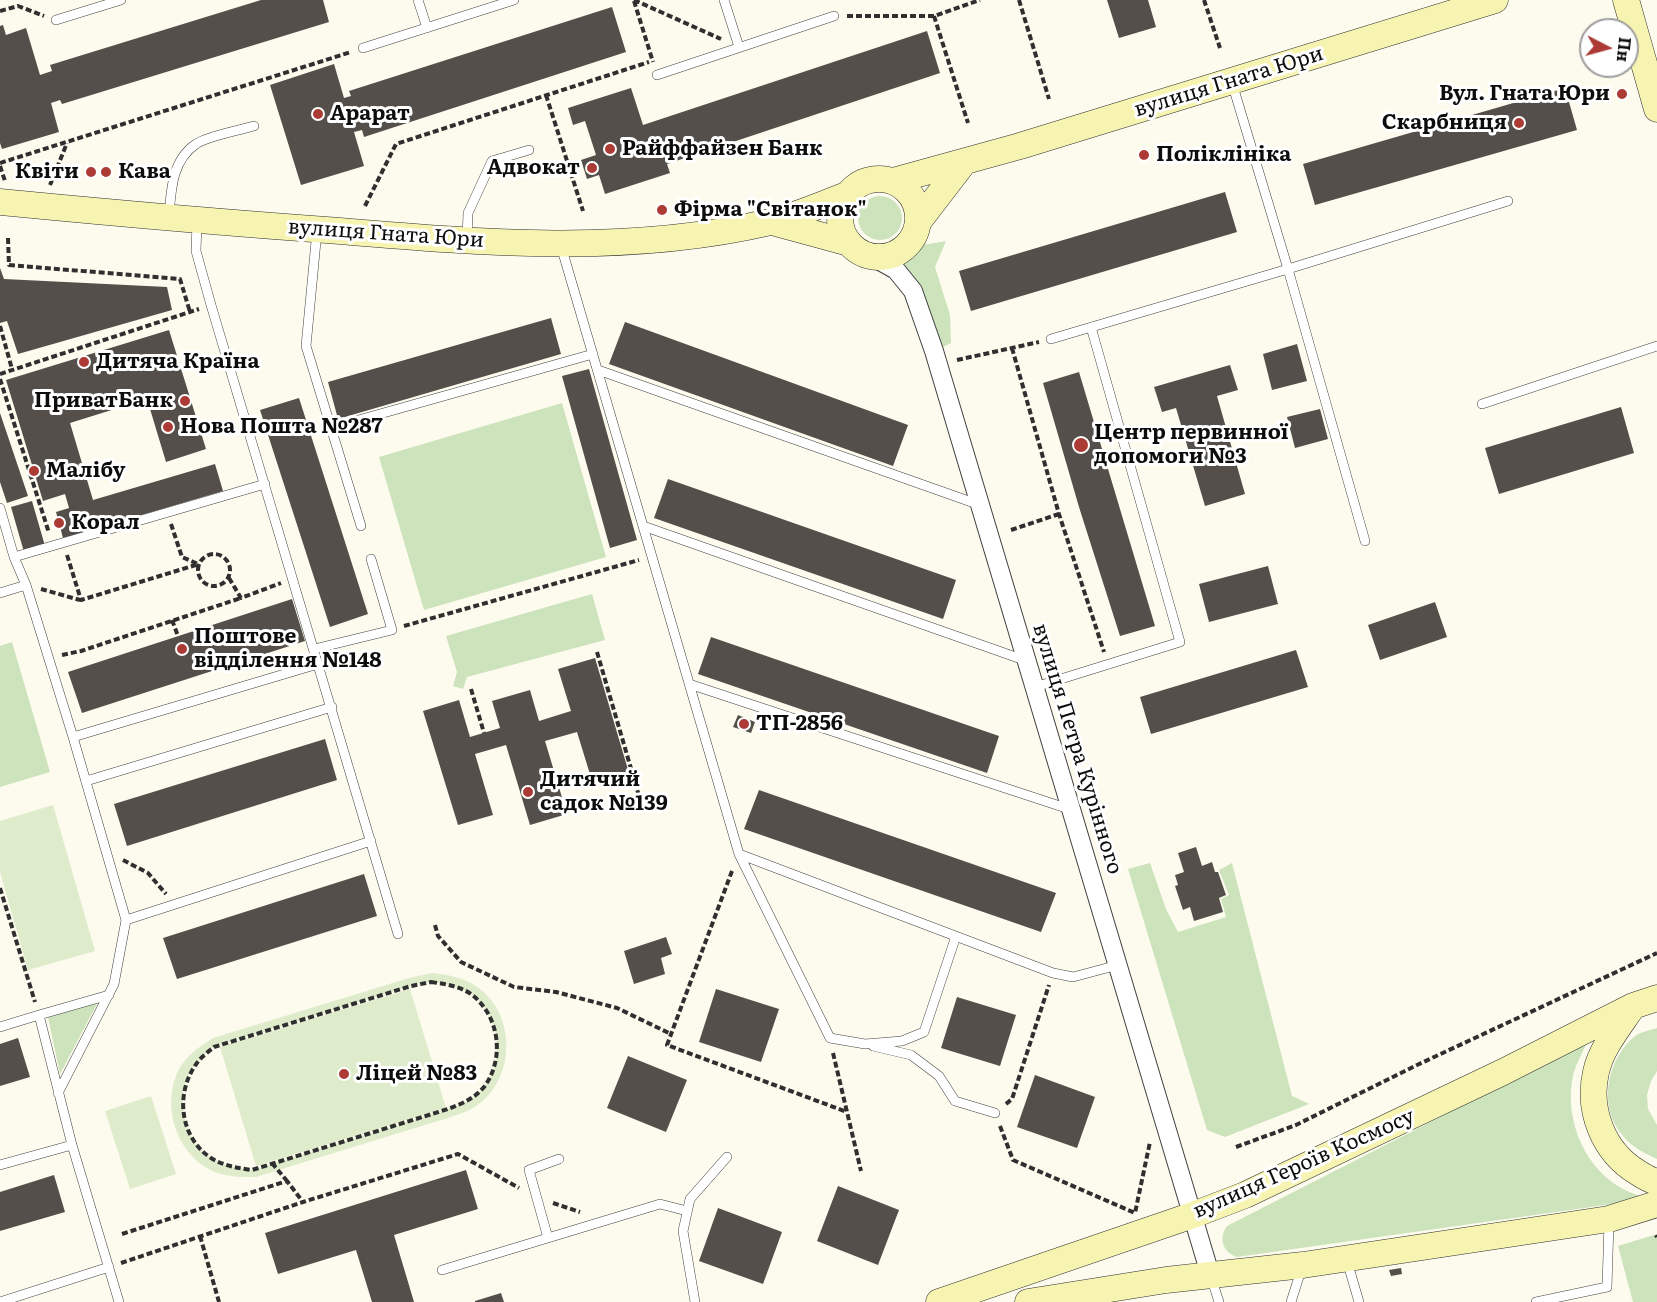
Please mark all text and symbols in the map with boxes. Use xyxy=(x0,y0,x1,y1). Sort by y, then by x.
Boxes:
north arrow xyxy=(1579,18,1639,78)
text: Пн xyxy=(1612,36,1638,63)
street label: вулиця Гната Юри xyxy=(1131,41,1327,123)
place label: Вул. Гната Юри xyxy=(1439,81,1610,107)
marker: Вул. Гната Юри xyxy=(1615,87,1629,101)
place label: Арарат xyxy=(330,101,410,127)
marker: Арарат xyxy=(311,107,325,121)
place label: Скарбниця xyxy=(1382,110,1507,136)
marker: Скарбниця xyxy=(1512,116,1526,130)
place label: Райффайзен Банк xyxy=(622,136,823,162)
marker: Райффайзен Банк xyxy=(603,142,617,156)
place label: Поліклініка xyxy=(1156,142,1292,168)
marker: Поліклініка xyxy=(1137,148,1151,162)
place label: Адвокат xyxy=(487,155,580,181)
place label: Квіти xyxy=(15,159,79,185)
place label: Кава xyxy=(118,159,171,185)
marker: Адвокат xyxy=(585,161,599,175)
marker: Квіти xyxy=(84,165,98,179)
marker: Кава xyxy=(99,165,113,179)
place label: Фірма "Світанок" xyxy=(674,197,867,223)
marker: Фірма "Світанок" xyxy=(655,203,669,217)
street label: вулиця Гната Юри xyxy=(287,215,485,253)
place label: Дитяча Країна xyxy=(96,349,260,375)
marker: Дитяча Країна xyxy=(77,355,91,369)
place label: ПриватБанк xyxy=(34,388,173,414)
marker: ПриватБанк xyxy=(178,394,192,408)
place label: Нова Пошта №287 xyxy=(180,414,383,440)
marker: Нова Пошта №287 xyxy=(161,420,175,434)
place label: Центр первинної допомоги №3 xyxy=(1094,420,1288,470)
marker: Центр первинної допомоги №3 xyxy=(1072,436,1090,454)
place label: Малібу xyxy=(46,458,125,484)
marker: Малібу xyxy=(27,464,41,478)
place label: Корал xyxy=(71,510,140,536)
marker: Корал xyxy=(52,516,66,530)
street label: вулиця Петра Курінного xyxy=(1027,621,1127,877)
place label: Поштове відділення №148 xyxy=(194,624,382,674)
marker: Поштове відділення №148 xyxy=(175,642,189,656)
place label: ТП-2856 xyxy=(756,711,843,737)
marker: ТП-2856 xyxy=(737,717,751,731)
place label: Дитячий садок №139 xyxy=(540,767,668,817)
marker: Дитячий садок №139 xyxy=(521,785,535,799)
place label: Ліцей №83 xyxy=(356,1061,477,1087)
marker: Ліцей №83 xyxy=(337,1067,351,1081)
street label: вулиця Героїв Космосу xyxy=(1189,1104,1419,1224)

